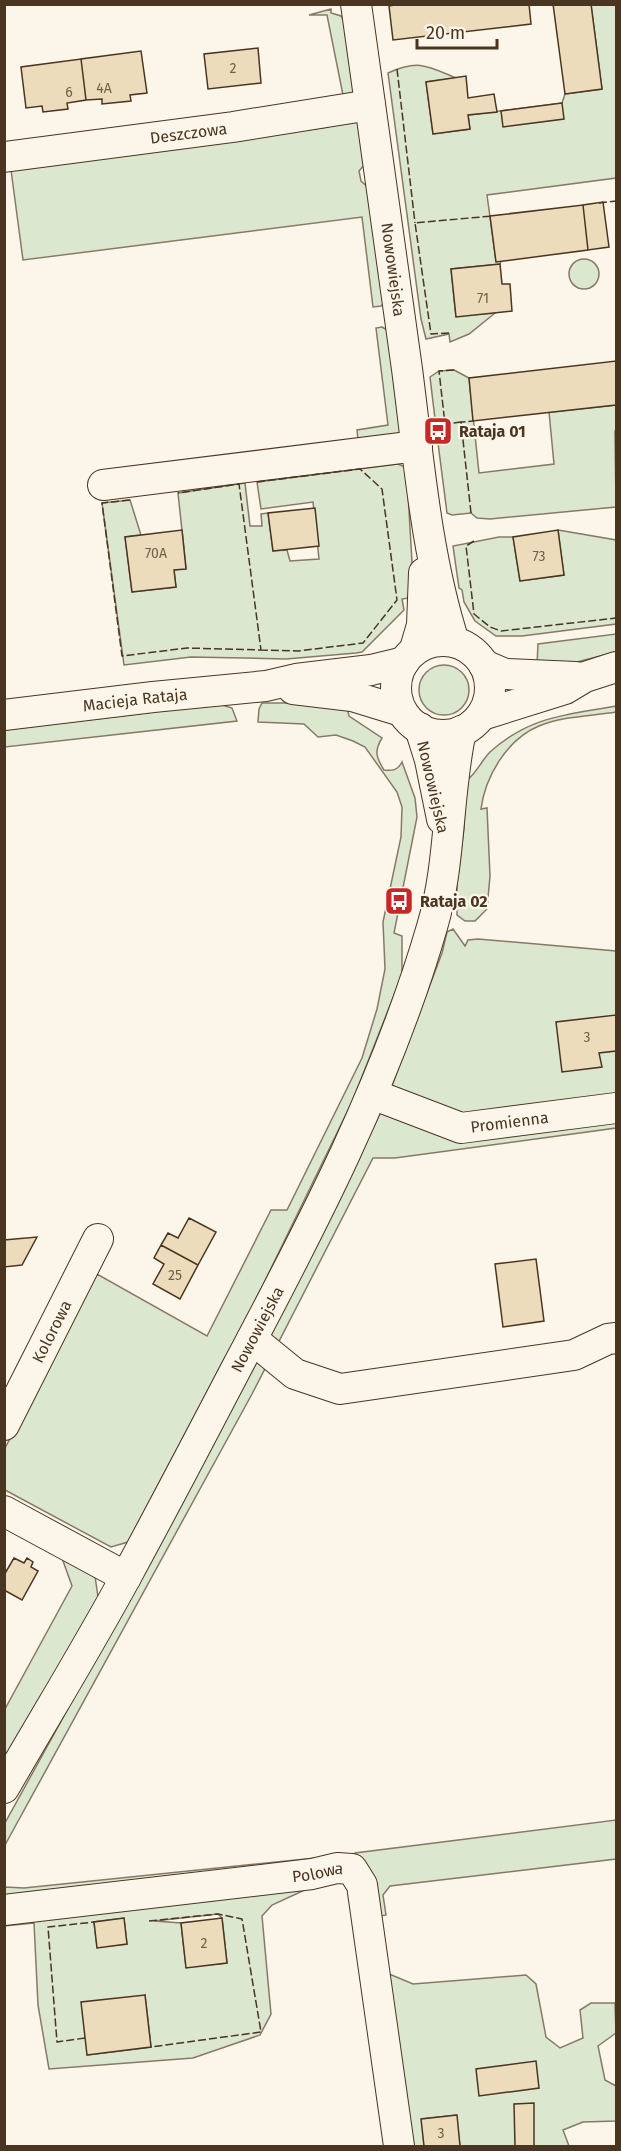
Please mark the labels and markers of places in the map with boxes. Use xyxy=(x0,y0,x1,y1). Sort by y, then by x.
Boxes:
bus stop icon: Rataja 01 xyxy=(422,415,454,447)
place label: Rataja 01 xyxy=(459,422,526,441)
bus stop icon: Rataja 02 xyxy=(383,885,415,917)
place label: Rataja 02 xyxy=(420,892,488,911)

